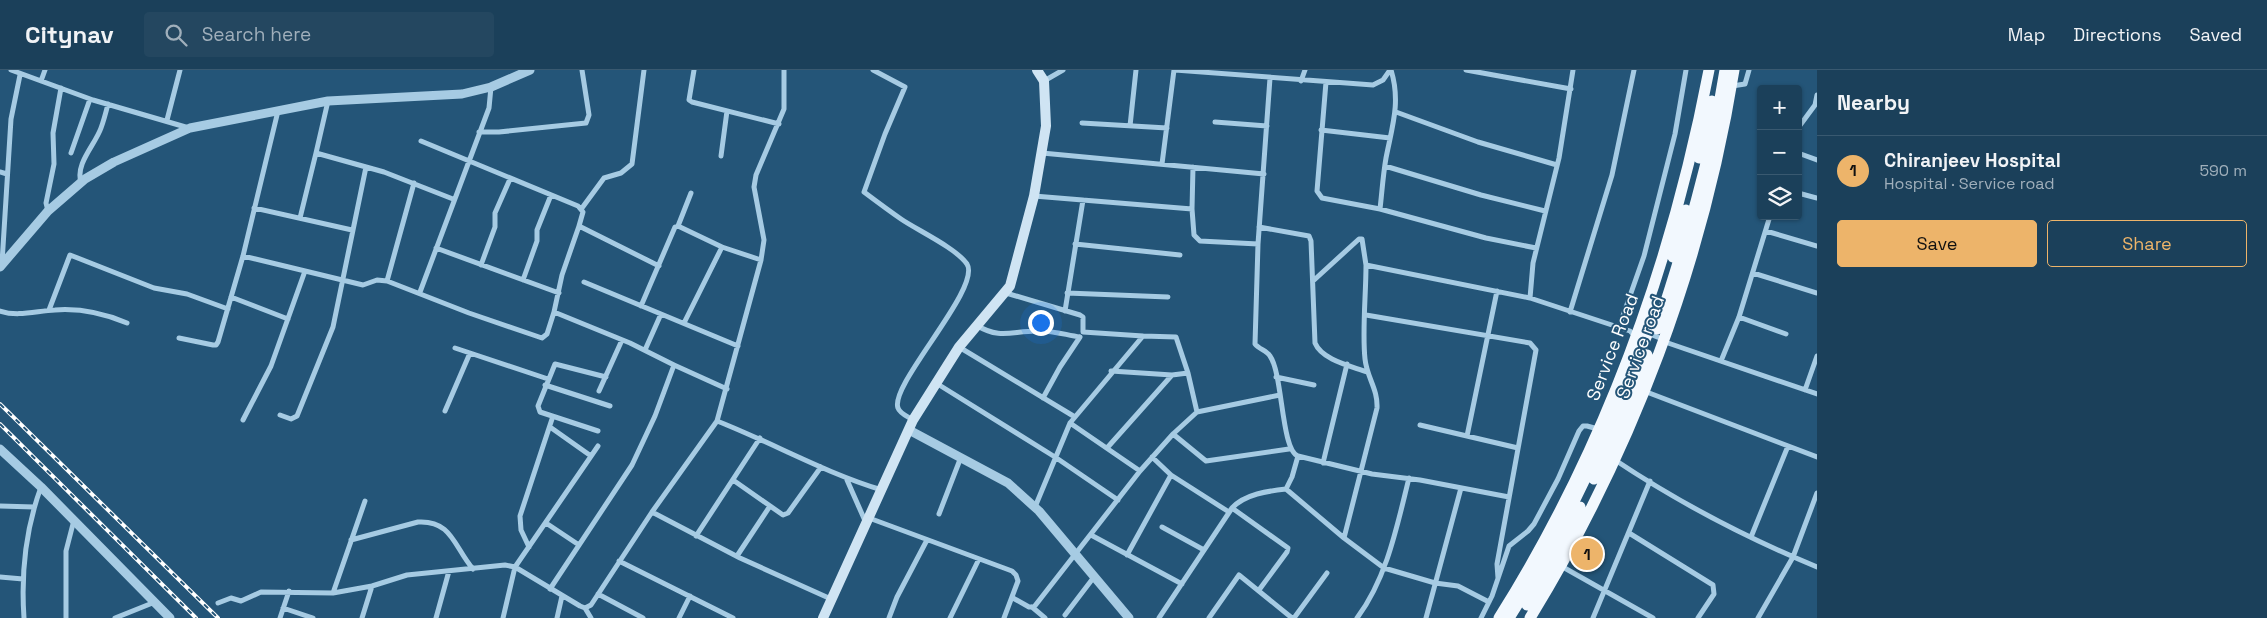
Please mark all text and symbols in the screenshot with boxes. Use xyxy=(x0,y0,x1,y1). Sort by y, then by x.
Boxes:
search box xyxy=(144,12,494,57)
text: Citynav xyxy=(25,19,114,50)
icon: search xyxy=(162,21,190,49)
text: Search here xyxy=(202,22,311,47)
text: Map xyxy=(2008,23,2045,46)
text: Directions xyxy=(2073,23,2162,46)
text: Saved xyxy=(2190,23,2242,46)
map controls xyxy=(1757,85,1802,220)
button: + xyxy=(1757,85,1802,130)
text: Nearby xyxy=(1837,89,1910,116)
button: − xyxy=(1757,130,1802,175)
text: Chiranjeev Hospital xyxy=(1884,148,2061,173)
text: 1 xyxy=(1849,160,1857,181)
text: 590 m xyxy=(2199,160,2247,181)
text: Hospital · Service road xyxy=(1884,173,2055,194)
button: layers xyxy=(1757,175,1802,220)
button: Save xyxy=(1837,220,2037,267)
button: Share xyxy=(2047,220,2247,267)
street label: Service Road xyxy=(1581,290,1643,404)
street label: Service road xyxy=(1611,292,1669,402)
your location xyxy=(1028,310,1054,336)
pin: 1 xyxy=(1571,535,1603,573)

